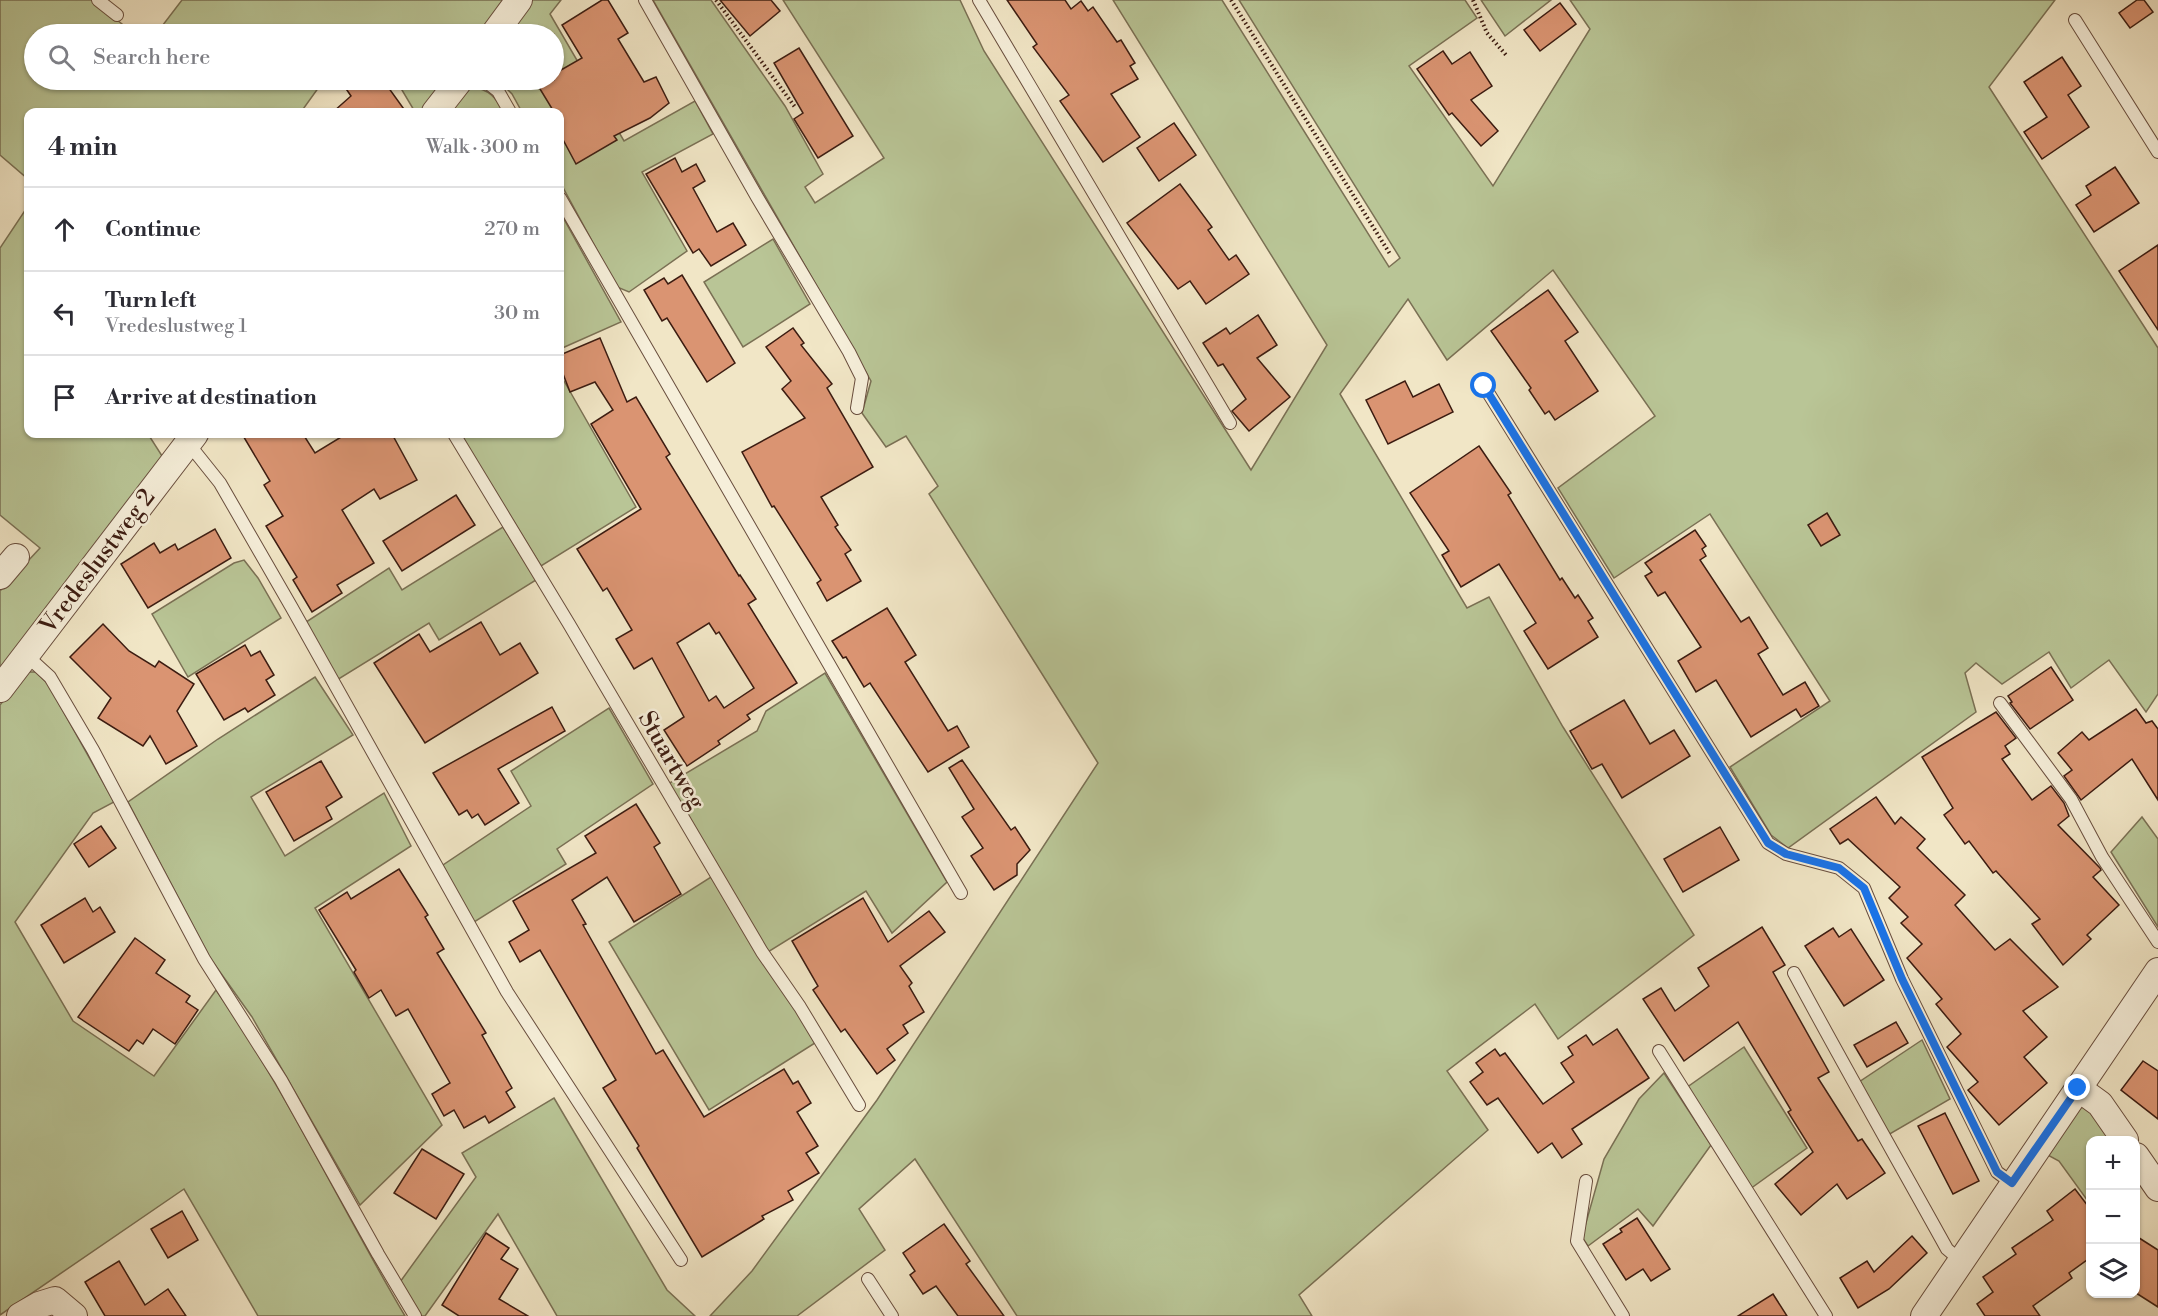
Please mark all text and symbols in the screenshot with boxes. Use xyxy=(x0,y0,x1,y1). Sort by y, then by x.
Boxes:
search box xyxy=(24,24,564,90)
icon: search xyxy=(45,41,78,74)
text: Search here xyxy=(93,44,210,71)
text: 4 min xyxy=(48,131,118,163)
text: Walk · 300 m xyxy=(426,135,540,160)
icon: ahead xyxy=(48,213,81,246)
text: Continue xyxy=(105,216,201,243)
text: 270 m xyxy=(484,217,540,242)
text: Turn left xyxy=(105,287,196,314)
icon: left xyxy=(48,297,81,330)
text: 30 m xyxy=(494,301,540,326)
text: Vredeslustweg 1 xyxy=(105,314,247,339)
route start xyxy=(1470,372,1496,398)
icon: arrive xyxy=(48,381,81,414)
text: Arrive at destination xyxy=(105,384,317,411)
street label: Vredeslustweg 2 xyxy=(33,483,162,641)
street label: Stuartweg xyxy=(631,706,712,815)
route end xyxy=(2064,1074,2090,1100)
map controls xyxy=(2086,1136,2140,1298)
button: + xyxy=(2086,1136,2140,1190)
button: − xyxy=(2086,1190,2140,1244)
button: layers xyxy=(2086,1244,2140,1298)

